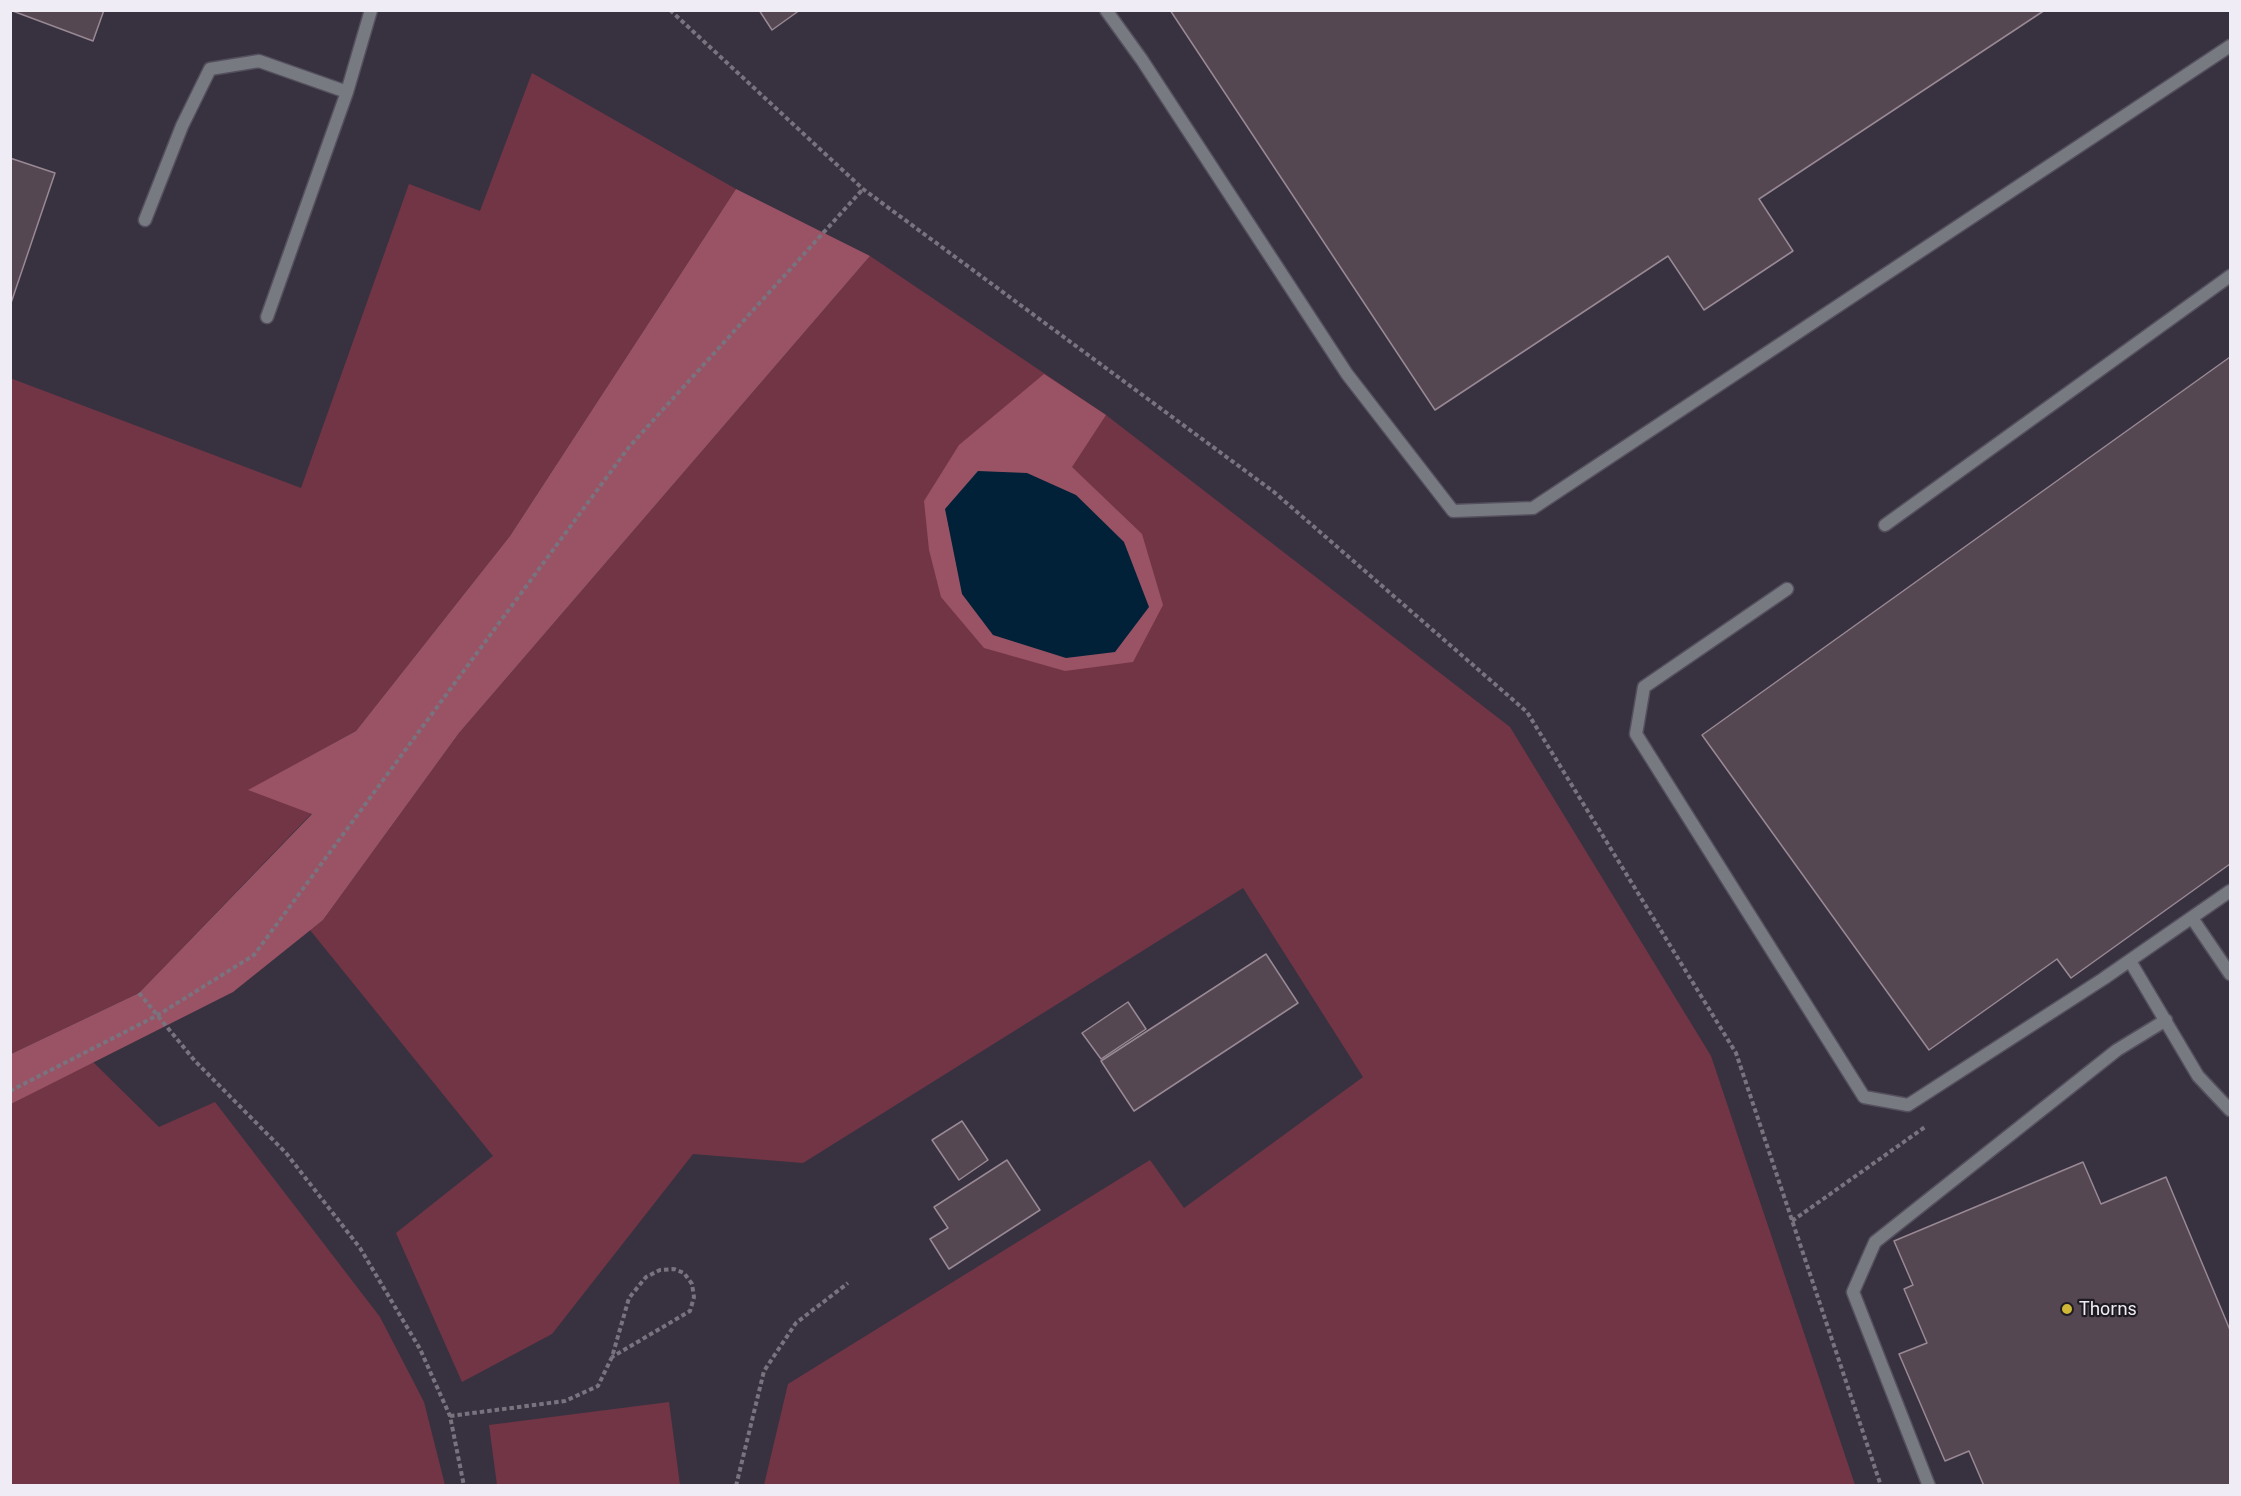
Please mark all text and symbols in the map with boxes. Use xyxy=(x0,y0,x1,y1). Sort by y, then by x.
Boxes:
place label: Thorns xyxy=(2079,1298,2137,1320)
marker: Thorns xyxy=(2060,1302,2074,1316)

